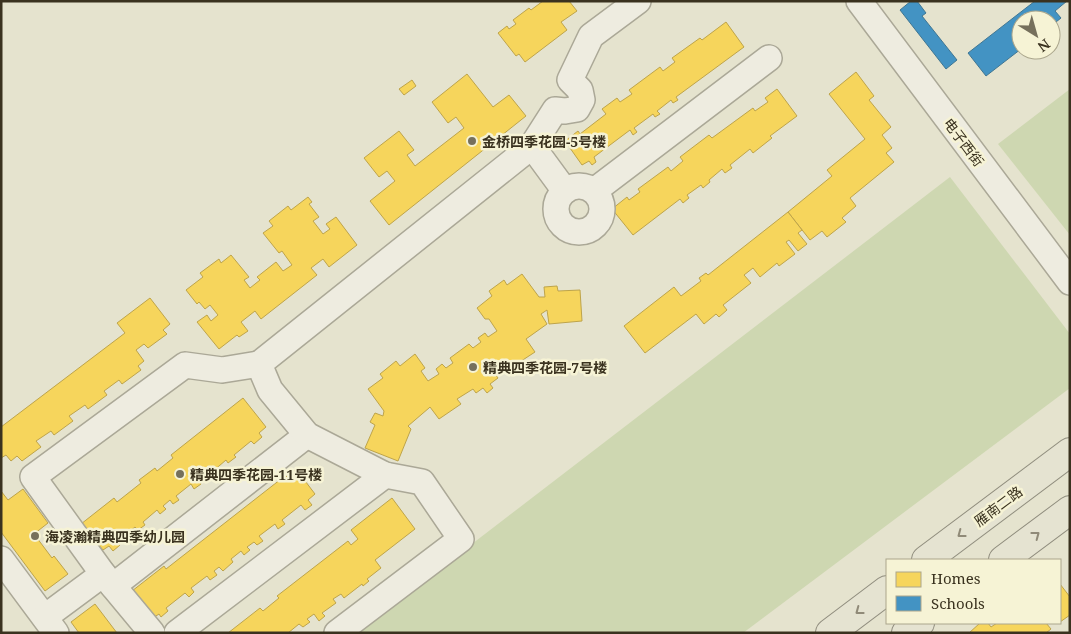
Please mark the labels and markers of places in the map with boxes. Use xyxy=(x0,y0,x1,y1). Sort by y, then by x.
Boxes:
place label: 金桥四季花园-5号楼 xyxy=(482,132,606,151)
marker: 金桥四季花园-5号楼 xyxy=(466,135,478,147)
place label: 精典四季花园-7号楼 xyxy=(483,358,607,377)
marker: 精典四季花园-7号楼 xyxy=(467,361,479,373)
place label: 精典四季花园-11号楼 xyxy=(190,465,322,484)
marker: 精典四季花园-11号楼 xyxy=(174,468,186,480)
place label: 海凌瀚精典四季幼儿园 xyxy=(45,527,185,546)
marker: 海凌瀚精典四季幼儿园 xyxy=(29,530,41,542)

